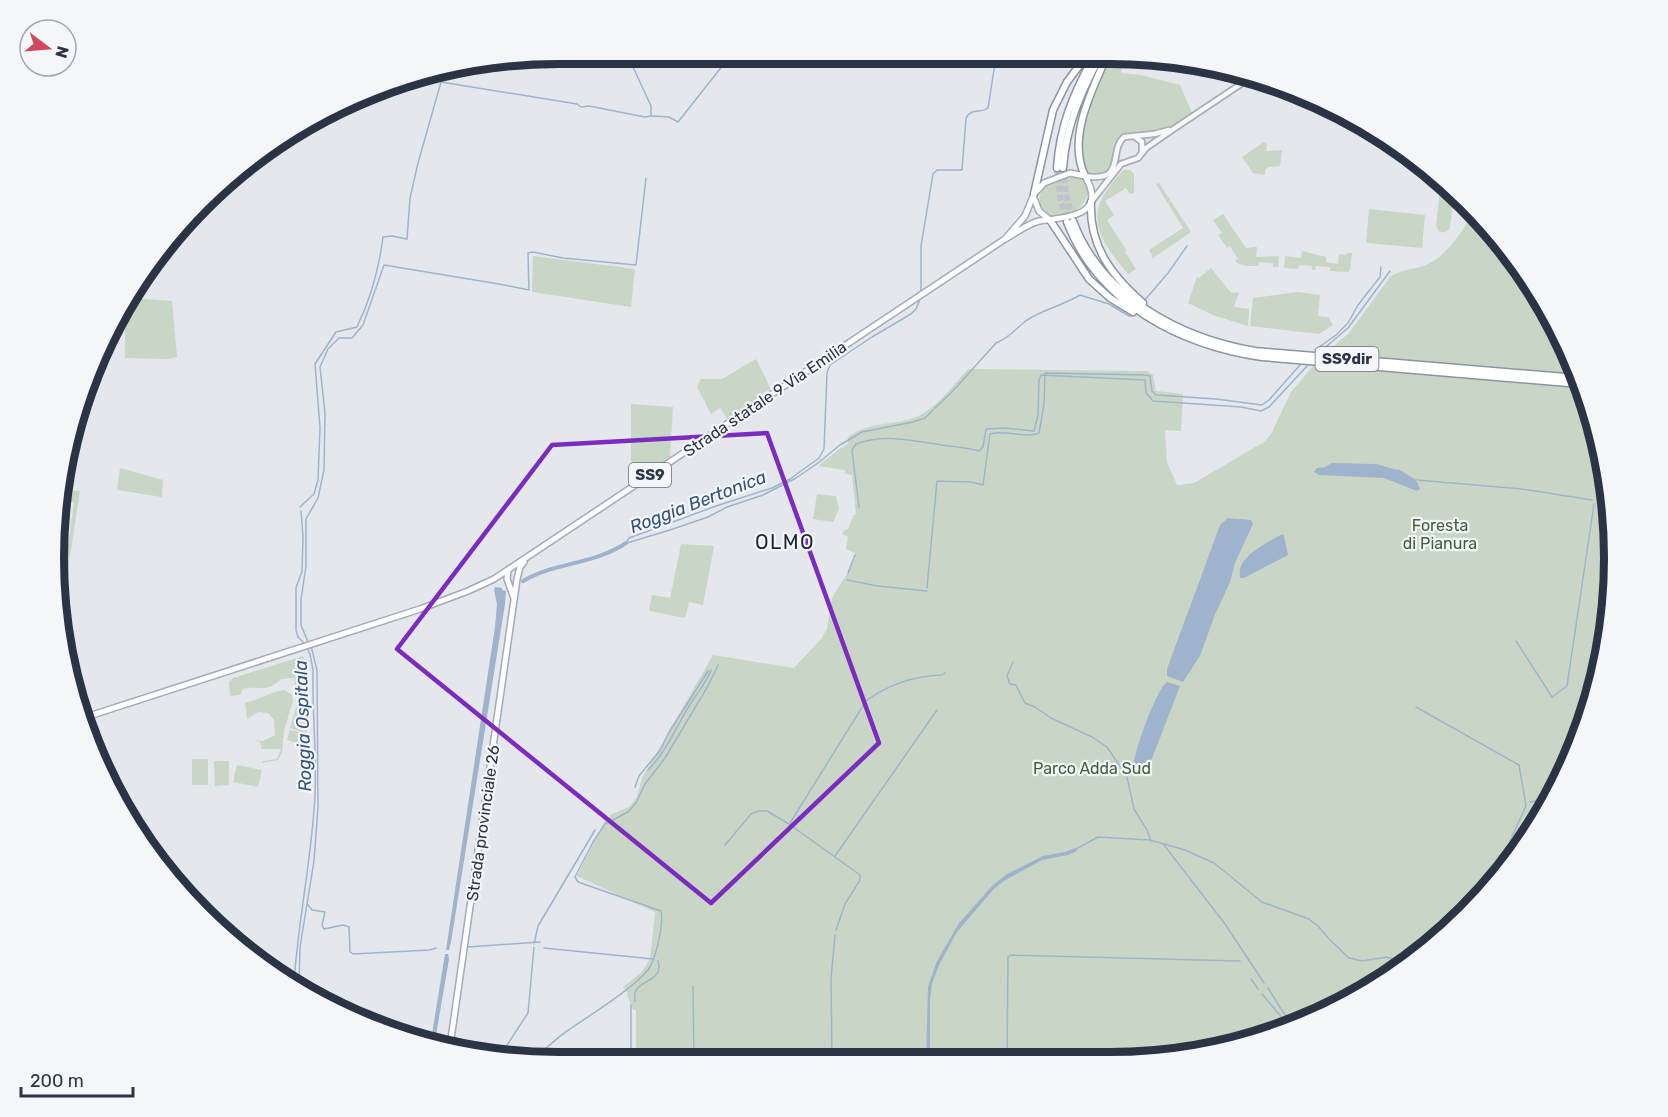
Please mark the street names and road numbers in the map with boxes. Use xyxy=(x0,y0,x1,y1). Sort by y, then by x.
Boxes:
street label: Strada statale 9 Via Emilia xyxy=(680,337,850,461)
road number: SS9dir xyxy=(1316,347,1378,371)
road number: SS9 xyxy=(629,463,671,487)
street label: Strada provinciale 26 xyxy=(463,743,503,902)

